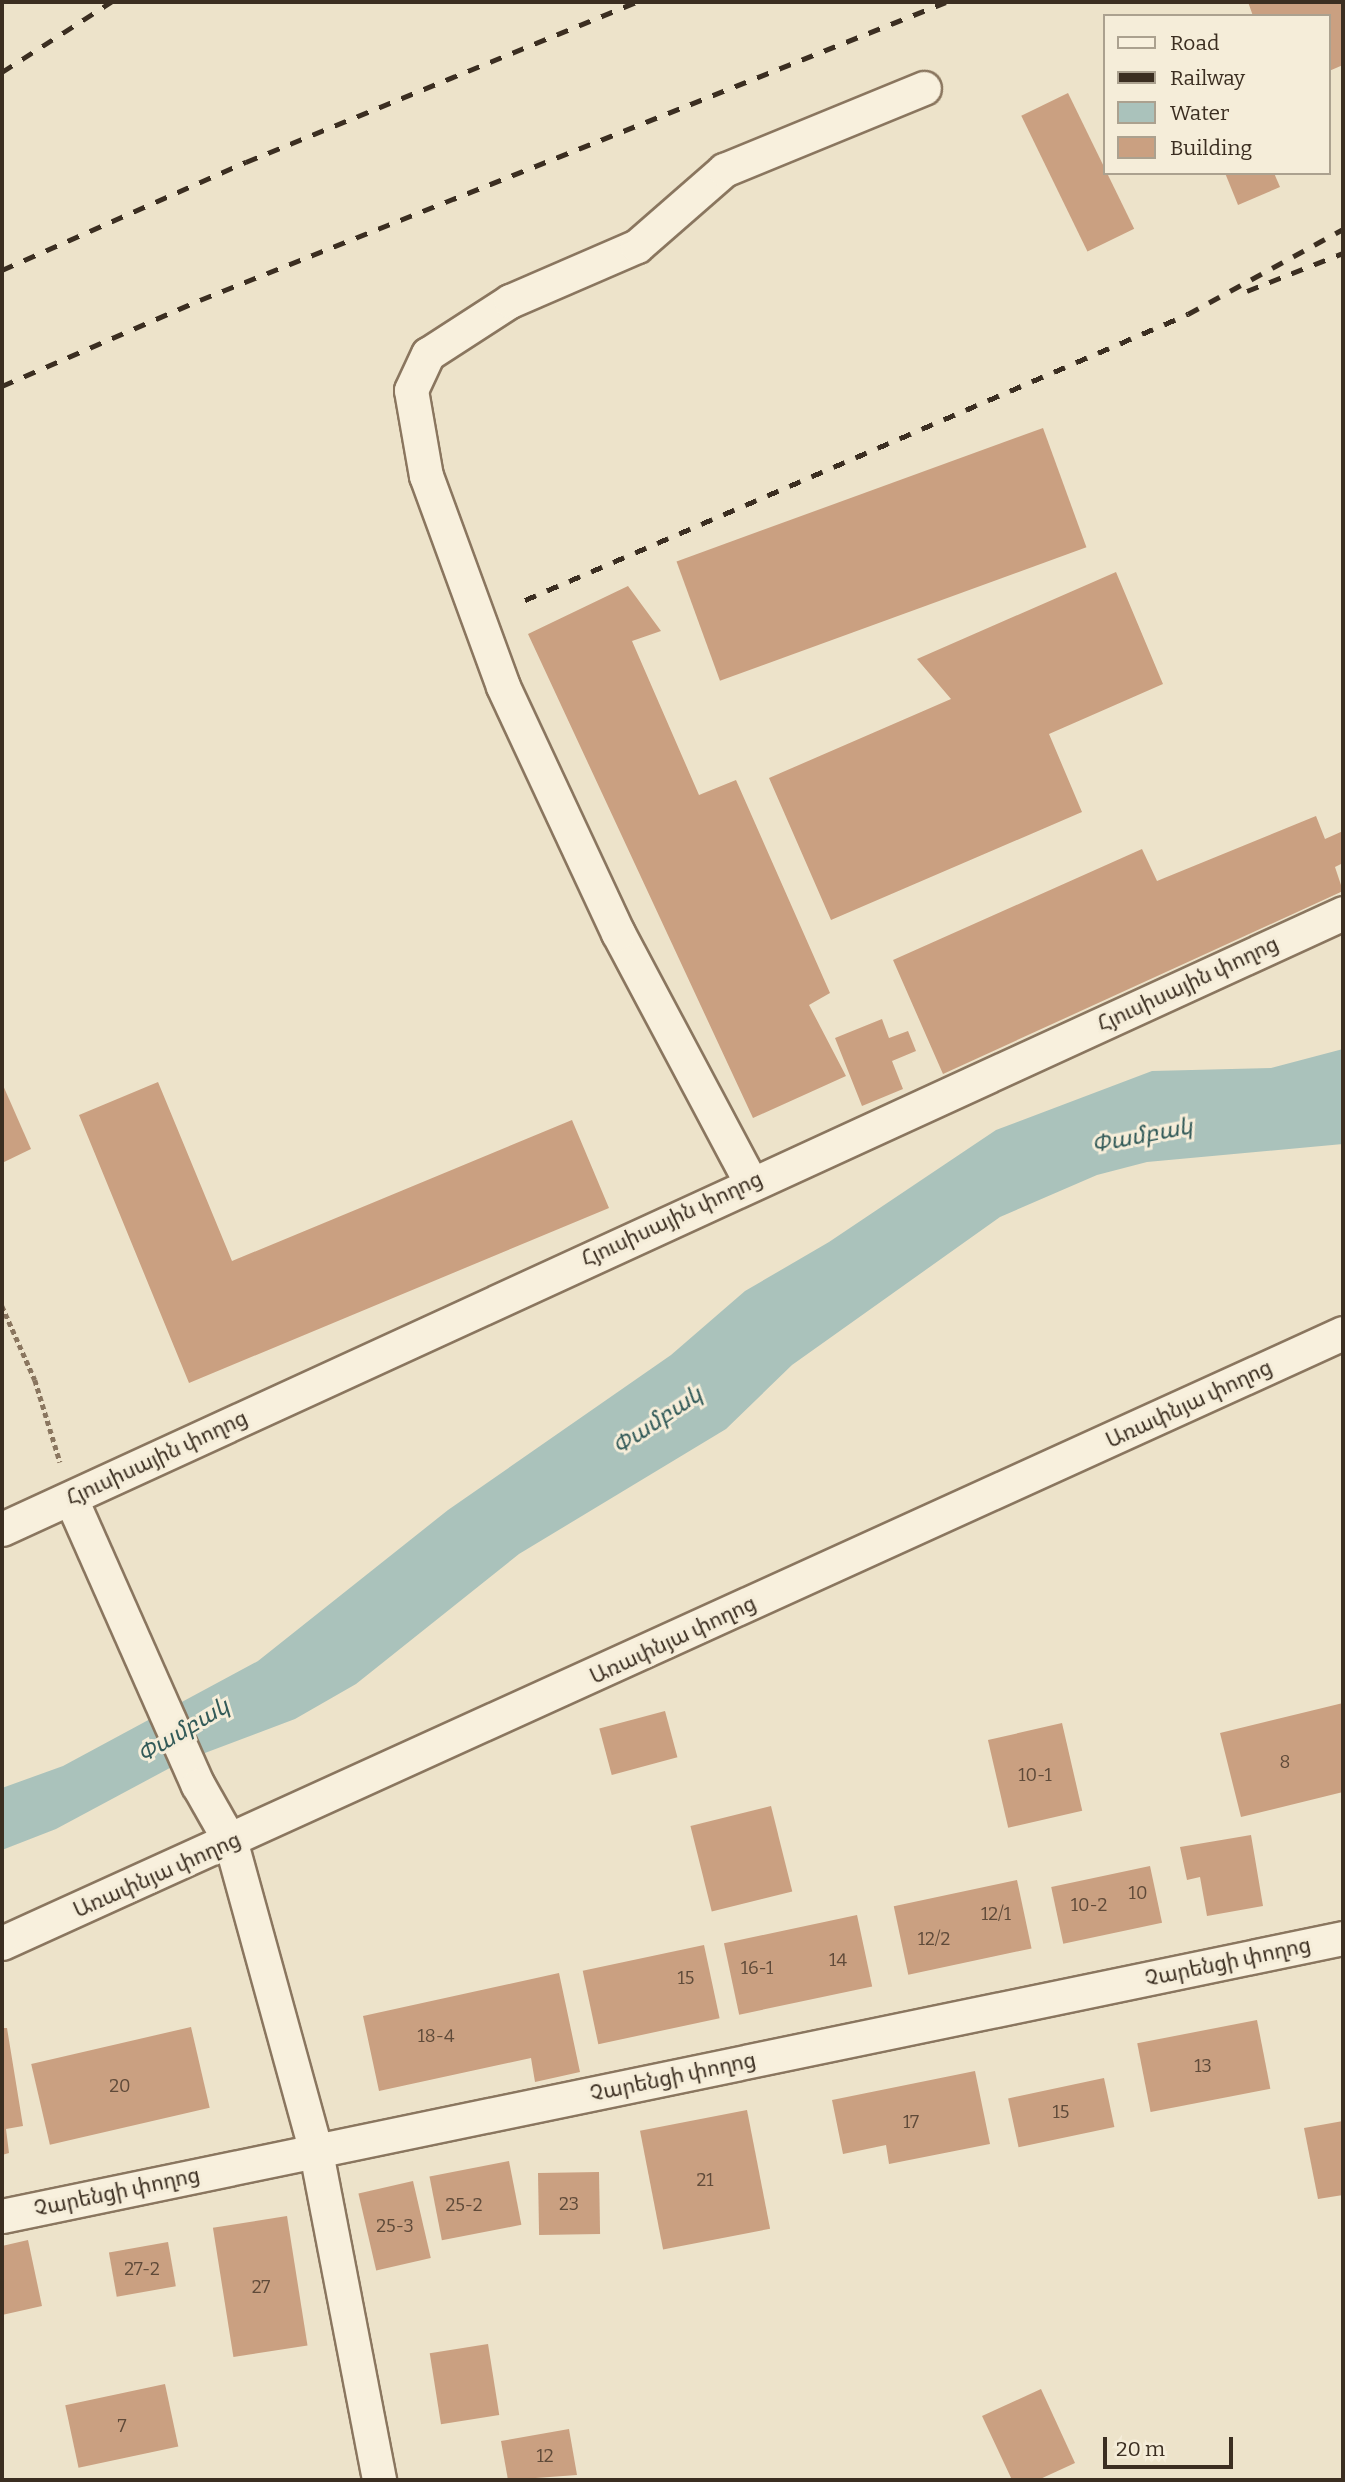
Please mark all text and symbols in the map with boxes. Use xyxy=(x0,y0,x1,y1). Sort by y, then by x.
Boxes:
legend xyxy=(1104,14,1331,175)
text: Road xyxy=(1170,30,1219,56)
text: Railway xyxy=(1170,65,1245,91)
text: Water xyxy=(1170,100,1229,126)
text: Building xyxy=(1170,135,1252,161)
street label: Հյուսիսային փողոց xyxy=(1093,931,1283,1037)
water label: Փամբակ xyxy=(1089,1112,1195,1158)
street label: Հյուսիսային փողոց xyxy=(577,1166,767,1272)
street label: Առափնյա փողոց xyxy=(1102,1354,1276,1454)
water label: Փամբակ xyxy=(607,1380,707,1460)
street label: Հյուսիսային փողոց xyxy=(62,1405,252,1511)
street label: Առափնյա փողոց xyxy=(586,1590,760,1690)
water label: Փամբակ xyxy=(132,1692,234,1768)
house number: 8 xyxy=(1280,1751,1290,1773)
house number: 10-1 xyxy=(1018,1764,1052,1786)
street label: Առափնյա փողոց xyxy=(70,1827,244,1923)
house number: 10 xyxy=(1129,1882,1147,1904)
house number: 10-2 xyxy=(1071,1894,1107,1916)
house number: 12/1 xyxy=(981,1903,1011,1925)
house number: 12/2 xyxy=(918,1928,950,1950)
street label: Չարենցի փողոց xyxy=(1143,1932,1313,1992)
house number: 14 xyxy=(829,1949,847,1971)
house number: 16-1 xyxy=(741,1957,773,1979)
house number: 15 xyxy=(678,1967,694,1989)
house number: 18-4 xyxy=(418,2025,454,2047)
street label: Չարենցի փողոց xyxy=(588,2047,758,2107)
house number: 13 xyxy=(1194,2055,1212,2077)
house number: 20 xyxy=(109,2075,131,2097)
house number: 15 xyxy=(1053,2101,1069,2123)
house number: 17 xyxy=(903,2111,919,2133)
street label: Չարենցի փողոց xyxy=(32,2162,202,2222)
house number: 21 xyxy=(696,2169,714,2191)
house number: 23 xyxy=(559,2193,579,2215)
house number: 25-2 xyxy=(445,2194,483,2216)
house number: 25-3 xyxy=(376,2215,414,2237)
house number: 27-2 xyxy=(124,2258,160,2280)
house number: 27 xyxy=(252,2276,270,2298)
house number: 7 xyxy=(117,2415,127,2437)
scale bar xyxy=(1107,2422,1236,2466)
text: 20 m xyxy=(1116,2436,1165,2462)
house number: 12 xyxy=(536,2445,554,2467)

